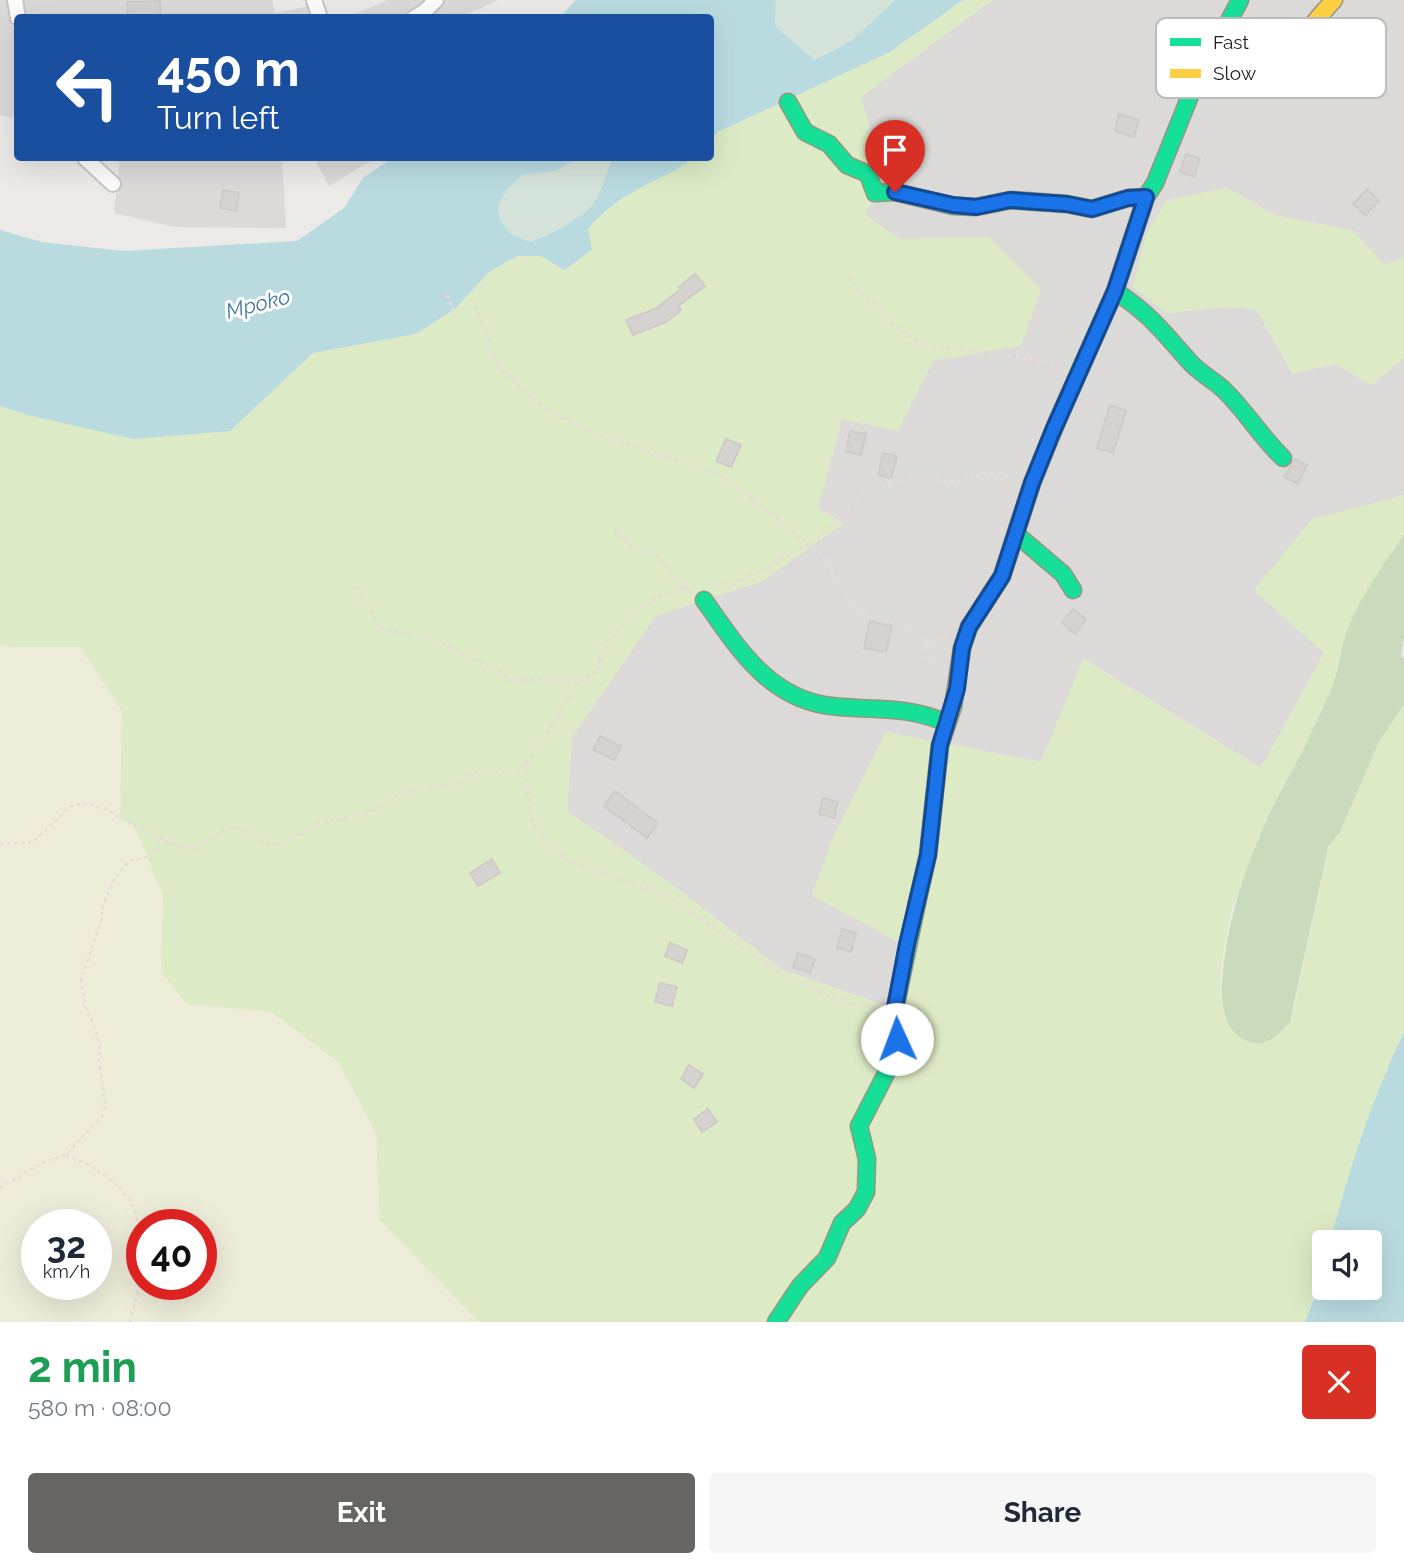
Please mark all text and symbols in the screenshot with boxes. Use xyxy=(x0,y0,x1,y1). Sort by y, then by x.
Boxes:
legend xyxy=(1156,18,1386,98)
text: Fast xyxy=(1213,31,1249,53)
text: 450 m xyxy=(157,40,300,97)
icon: left xyxy=(42,42,133,133)
text: Slow xyxy=(1213,62,1257,84)
text: Turn left xyxy=(157,99,279,136)
pin xyxy=(865,120,925,192)
icon: arrive xyxy=(876,131,914,169)
water label: Mpoko xyxy=(223,283,293,324)
position arrow xyxy=(860,1002,934,1076)
speed limit sign: 40 xyxy=(126,1209,217,1300)
text: 32 xyxy=(47,1225,86,1266)
map controls xyxy=(1312,1230,1382,1300)
button: sound xyxy=(1312,1230,1382,1300)
text: km/h xyxy=(43,1261,90,1282)
text: 2 min xyxy=(28,1343,137,1392)
button: close xyxy=(1302,1345,1376,1419)
text: 580 m · 08:00 xyxy=(28,1394,172,1421)
button: Exit xyxy=(28,1473,695,1553)
button: Share xyxy=(709,1473,1376,1553)

